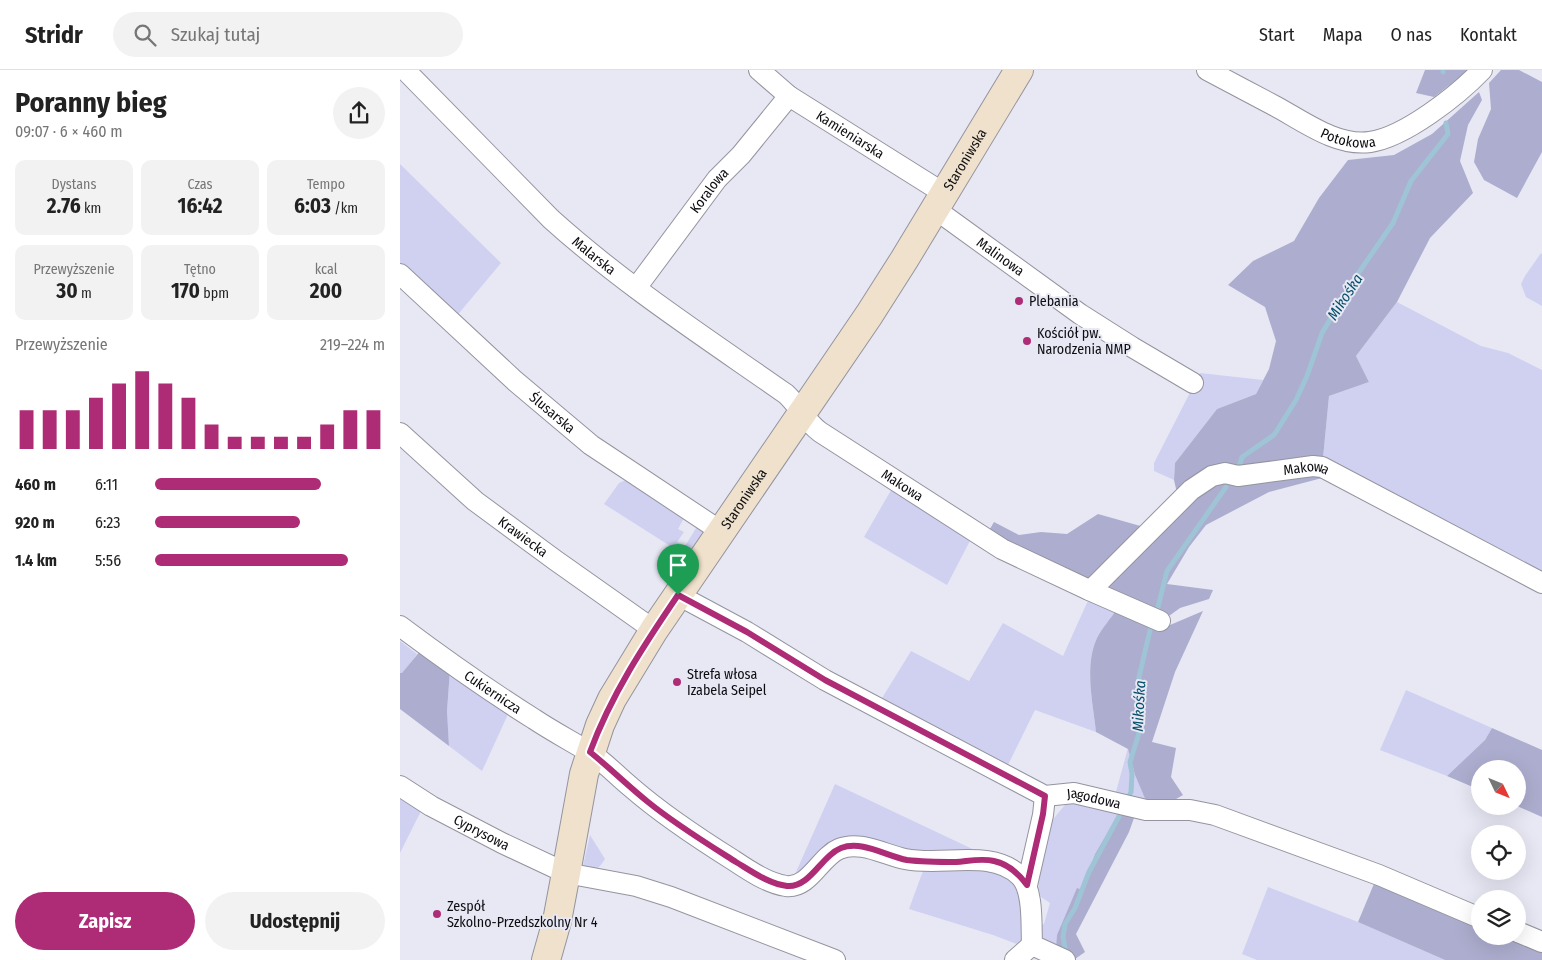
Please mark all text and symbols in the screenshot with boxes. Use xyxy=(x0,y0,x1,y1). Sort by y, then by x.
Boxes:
search box xyxy=(113,12,463,57)
text: Stridr xyxy=(25,21,83,49)
icon: search xyxy=(131,21,159,49)
text: Szukaj tutaj xyxy=(171,23,260,46)
text: Start xyxy=(1259,24,1295,46)
text: Mapa xyxy=(1323,24,1363,46)
text: O nas xyxy=(1391,24,1432,46)
text: Kontakt xyxy=(1460,24,1517,46)
text: Poranny bieg xyxy=(15,86,167,119)
button: share xyxy=(333,87,385,139)
street label: Kamieniarska xyxy=(813,107,887,163)
text: 09:07 · 6 × 460 m xyxy=(15,122,123,141)
street label: Potokowa xyxy=(1318,125,1377,152)
street label: Staroniwska xyxy=(940,126,991,194)
street label: Koralowa xyxy=(687,164,732,217)
text: Dystans xyxy=(52,176,96,193)
text: Czas xyxy=(187,176,213,193)
text: Tempo xyxy=(307,176,345,193)
text: 2.76 xyxy=(47,193,81,219)
text: 16:42 xyxy=(178,193,222,219)
text: 6:03 xyxy=(294,193,331,219)
text: km xyxy=(81,200,101,217)
text: /km xyxy=(331,200,358,217)
street label: Malarska xyxy=(568,233,619,279)
street label: Malinowa xyxy=(973,234,1028,280)
text: Przewyższenie xyxy=(33,261,115,278)
text: Tętno xyxy=(184,261,216,278)
text: kcal xyxy=(315,261,337,278)
water label: Mikośka xyxy=(1324,270,1367,323)
text: 30 xyxy=(56,278,78,304)
text: 170 xyxy=(171,278,200,304)
text: 200 xyxy=(310,278,342,304)
text: m xyxy=(78,285,92,302)
text: bpm xyxy=(200,285,229,302)
place label: Plebania xyxy=(1029,293,1079,310)
marker: Plebania xyxy=(1013,295,1025,307)
place label: Kościół pw. Narodzenia NMP xyxy=(1037,325,1131,358)
text: Przewyższenie xyxy=(15,335,108,354)
text: 219–224 m xyxy=(320,335,385,354)
marker: Kościół pw. Narodzenia NMP xyxy=(1021,335,1033,347)
street label: Ślusarska xyxy=(526,388,579,437)
street label: Makowa xyxy=(1282,458,1333,479)
street label: Staroniwska xyxy=(717,465,771,532)
street label: Makowa xyxy=(878,466,926,505)
text: 460 m xyxy=(15,475,56,494)
text: 6:11 xyxy=(95,475,118,494)
text: 920 m xyxy=(15,513,55,532)
text: 6:23 xyxy=(95,513,121,532)
street label: Krawiecka xyxy=(495,513,551,561)
pin xyxy=(657,544,699,595)
text: 1.4 km xyxy=(15,551,57,570)
text: 5:56 xyxy=(95,551,121,570)
icon: arrive xyxy=(664,551,692,579)
place label: Strefa włosa Izabela Seipel xyxy=(687,666,767,699)
street label: Cukiernicza xyxy=(461,667,524,718)
marker: Strefa włosa Izabela Seipel xyxy=(671,676,683,688)
water label: Mikośka xyxy=(1129,680,1149,732)
north arrow xyxy=(1471,760,1526,815)
map controls xyxy=(1471,760,1526,945)
street label: Jagodowa xyxy=(1066,785,1122,813)
street label: Cyprysowa xyxy=(451,811,512,854)
button: locate xyxy=(1471,825,1526,880)
button: layers xyxy=(1471,890,1526,945)
button: Zapisz xyxy=(15,892,195,950)
button: Udostępnij xyxy=(205,892,385,950)
place label: Zespół Szkolno-Przedszkolny Nr 4 xyxy=(447,898,598,931)
marker: Zespół Szkolno-Przedszkolny Nr 4 xyxy=(431,908,443,920)

